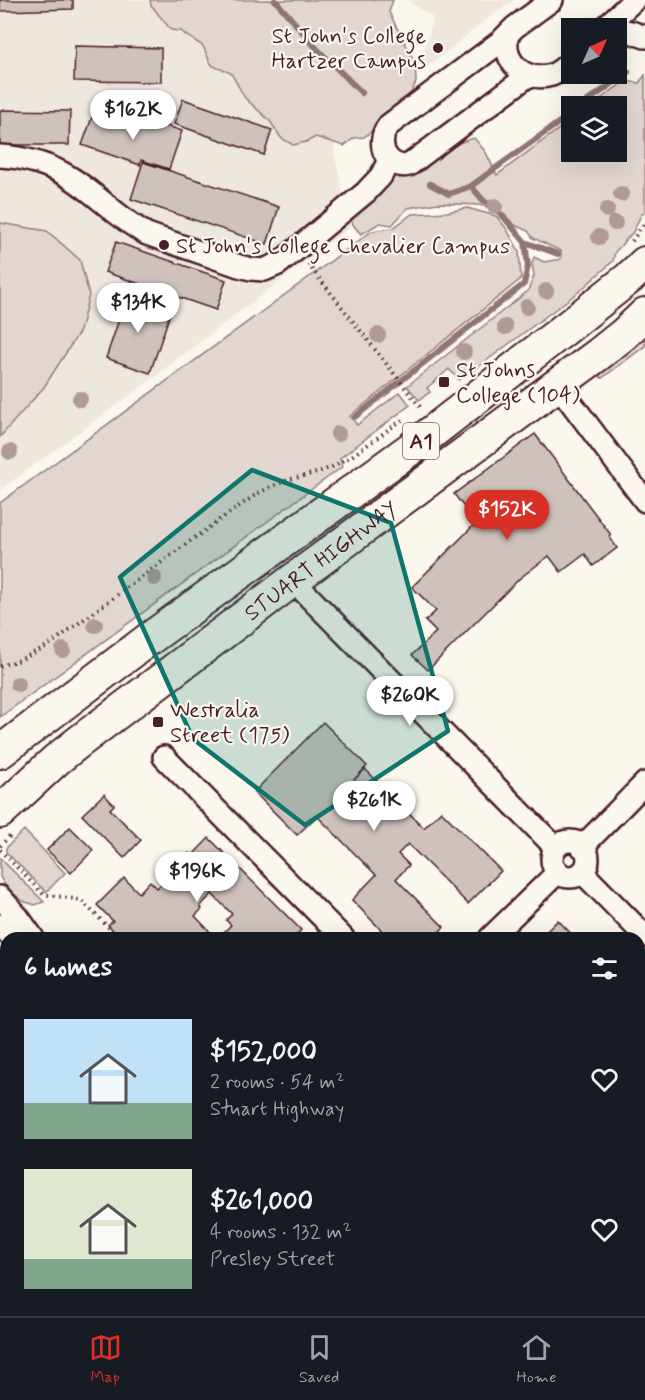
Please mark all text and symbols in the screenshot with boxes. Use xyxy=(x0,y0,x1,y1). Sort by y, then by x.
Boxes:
north arrow xyxy=(561,18,627,84)
map controls xyxy=(561,18,627,162)
place label: St John's College Hartzer Campus xyxy=(272,23,426,76)
marker: St John's College Hartzer Campus xyxy=(431,41,445,55)
pin: $162K xyxy=(91,90,175,141)
text: $162K xyxy=(104,96,162,123)
button: layers xyxy=(561,96,627,162)
place label: St John's College Chevalier Campus xyxy=(176,233,510,264)
marker: St John's College Chevalier Campus xyxy=(157,238,171,252)
pin: $134K xyxy=(96,283,180,334)
text: $134K xyxy=(110,289,166,316)
place label: St Johns College (104) xyxy=(456,357,580,411)
marker: St Johns College (104) xyxy=(437,375,451,389)
road number: A1 xyxy=(403,423,439,459)
pin: $152K xyxy=(465,490,549,541)
street label: STUART HIGHWAY xyxy=(239,495,404,628)
text: $152K xyxy=(478,496,536,523)
pin: $260K xyxy=(368,676,452,727)
text: $260K xyxy=(381,682,439,709)
place label: Westralia Street (175) xyxy=(170,697,289,750)
marker: Westralia Street (175) xyxy=(151,715,165,729)
pin: $261K xyxy=(332,781,416,832)
text: $261K xyxy=(347,787,401,814)
pin: $196K xyxy=(155,852,239,903)
text: $196K xyxy=(169,858,225,885)
text: 6 homes xyxy=(24,951,112,985)
icon: filters xyxy=(588,952,621,985)
text: $152,000 xyxy=(210,1035,317,1069)
icon: home xyxy=(72,1043,144,1115)
icon: heart xyxy=(588,1063,621,1096)
text: 2 rooms · 54 m² xyxy=(210,1069,344,1096)
text: Stuart Highway xyxy=(210,1096,344,1123)
text: $261,000 xyxy=(210,1185,313,1219)
icon: home xyxy=(72,1193,144,1265)
icon: heart xyxy=(588,1213,621,1246)
text: 4 rooms · 132 m² xyxy=(210,1219,351,1246)
text: Presley Street xyxy=(210,1246,335,1273)
tab: Map xyxy=(89,1331,122,1388)
tab: Saved xyxy=(299,1331,339,1388)
tab: Home xyxy=(517,1331,556,1388)

